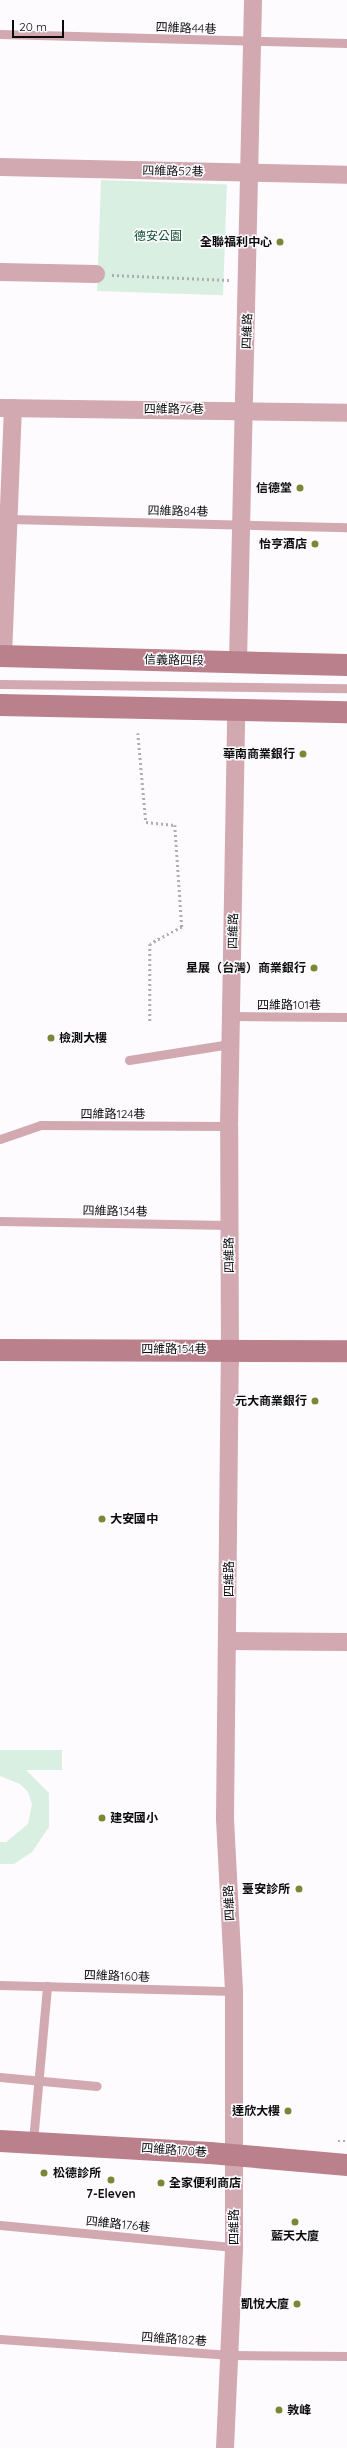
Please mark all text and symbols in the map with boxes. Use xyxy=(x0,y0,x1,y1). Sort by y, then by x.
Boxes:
scale bar xyxy=(14,12,66,38)
text: 20 m xyxy=(19,19,47,34)
street label: 四維路44巷 xyxy=(155,20,217,36)
street label: 四維路52巷 xyxy=(142,163,204,179)
park label: 德安公園 xyxy=(134,229,182,243)
place label: 全聯福利中心 xyxy=(200,235,272,249)
marker: 全聯福利中心 xyxy=(275,237,285,247)
street label: 四維路 xyxy=(239,313,255,349)
street label: 四維路76巷 xyxy=(144,402,204,416)
place label: 信德堂 xyxy=(256,481,292,495)
marker: 信德堂 xyxy=(295,483,305,493)
street label: 四維路84巷 xyxy=(147,503,209,519)
place label: 怡亨酒店 xyxy=(259,537,307,551)
marker: 怡亨酒店 xyxy=(310,539,320,549)
street label: 信義路四段 xyxy=(144,652,204,668)
place label: 華南商業銀行 xyxy=(223,747,295,761)
marker: 華南商業銀行 xyxy=(298,749,308,759)
street label: 四維路 xyxy=(225,913,241,949)
place label: 星展（台灣）商業銀行 xyxy=(186,961,306,975)
marker: 星展（台灣）商業銀行 xyxy=(309,963,319,973)
street label: 四維路101巷 xyxy=(257,998,321,1012)
place label: 檢測大樓 xyxy=(59,1031,107,1045)
marker: 檢測大樓 xyxy=(46,1033,56,1043)
street label: 四維路124巷 xyxy=(80,1107,146,1121)
street label: 四維路134巷 xyxy=(82,1203,148,1219)
street label: 四維路 xyxy=(221,1237,237,1273)
street label: 四維路154巷 xyxy=(141,1342,207,1356)
place label: 元大商業銀行 xyxy=(235,1394,307,1408)
marker: 元大商業銀行 xyxy=(310,1396,320,1406)
place label: 大安國中 xyxy=(110,1512,158,1526)
marker: 大安國中 xyxy=(97,1514,107,1524)
street label: 四維路 xyxy=(222,1561,236,1597)
place label: 建安國小 xyxy=(110,1811,158,1825)
marker: 建安國小 xyxy=(97,1813,107,1823)
place label: 臺安診所 xyxy=(242,1882,290,1896)
marker: 臺安診所 xyxy=(293,1883,305,1895)
street label: 四維路 xyxy=(221,1885,237,1921)
street label: 四維路160巷 xyxy=(84,1968,150,1984)
place label: 達欣大樓 xyxy=(232,2104,280,2118)
marker: 達欣大樓 xyxy=(283,2106,293,2116)
street label: 四維路170巷 xyxy=(141,2141,207,2159)
place label: 松德診所 xyxy=(53,2166,101,2180)
marker: 松德診所 xyxy=(38,2167,50,2179)
marker: 7-Eleven xyxy=(106,2175,116,2185)
place label: 全家便利商店 xyxy=(169,2176,241,2190)
marker: 全家便利商店 xyxy=(156,2178,166,2188)
place label: 7-Eleven xyxy=(86,2187,136,2201)
street label: 四維路 xyxy=(227,2209,241,2245)
street label: 四維路176巷 xyxy=(85,2213,151,2235)
marker: 藍天大廈 xyxy=(290,2217,300,2227)
place label: 藍天大廈 xyxy=(271,2229,319,2243)
place label: 凱悅大廈 xyxy=(241,2297,289,2311)
marker: 凱悅大廈 xyxy=(292,2299,302,2309)
street label: 四維路182巷 xyxy=(141,2330,207,2348)
place label: 敦峰 xyxy=(287,2403,311,2417)
marker: 敦峰 xyxy=(274,2405,284,2415)

